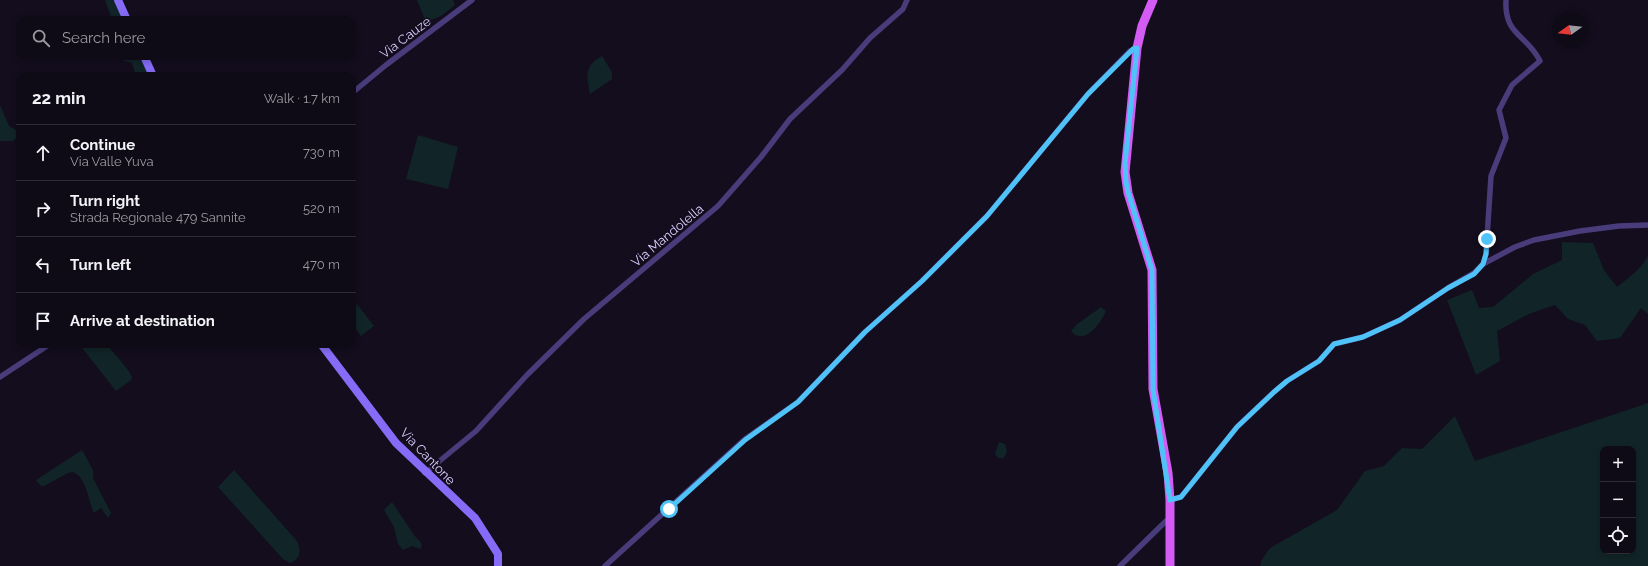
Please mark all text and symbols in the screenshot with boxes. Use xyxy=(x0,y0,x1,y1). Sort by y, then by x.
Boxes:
north arrow xyxy=(1552,12,1588,48)
street label: Via Cauze xyxy=(377,13,434,61)
search box xyxy=(16,16,356,60)
icon: search xyxy=(30,27,52,49)
text: Search here xyxy=(62,29,145,47)
text: 22 min xyxy=(32,88,86,108)
text: Walk · 1.7 km xyxy=(264,91,340,106)
text: Continue xyxy=(70,136,135,154)
icon: ahead xyxy=(32,142,54,164)
text: 730 m xyxy=(303,145,340,160)
text: Via Valle Yuva xyxy=(70,154,154,169)
text: Turn right xyxy=(70,192,140,210)
icon: right xyxy=(32,198,54,220)
text: 520 m xyxy=(303,201,340,216)
street label: Via Mandolella xyxy=(628,201,706,270)
text: Strada Regionale 479 Sannite xyxy=(70,210,246,225)
route end xyxy=(1478,230,1496,248)
icon: left xyxy=(32,254,54,276)
text: Turn left xyxy=(70,256,131,274)
text: 470 m xyxy=(303,257,340,272)
icon: arrive xyxy=(32,310,54,332)
text: Arrive at destination xyxy=(70,312,215,330)
street label: Via Cantone xyxy=(397,425,459,488)
map controls xyxy=(1600,446,1636,554)
button: + xyxy=(1600,446,1636,482)
button: − xyxy=(1600,482,1636,518)
route start xyxy=(660,500,678,518)
button: locate xyxy=(1600,518,1636,554)

